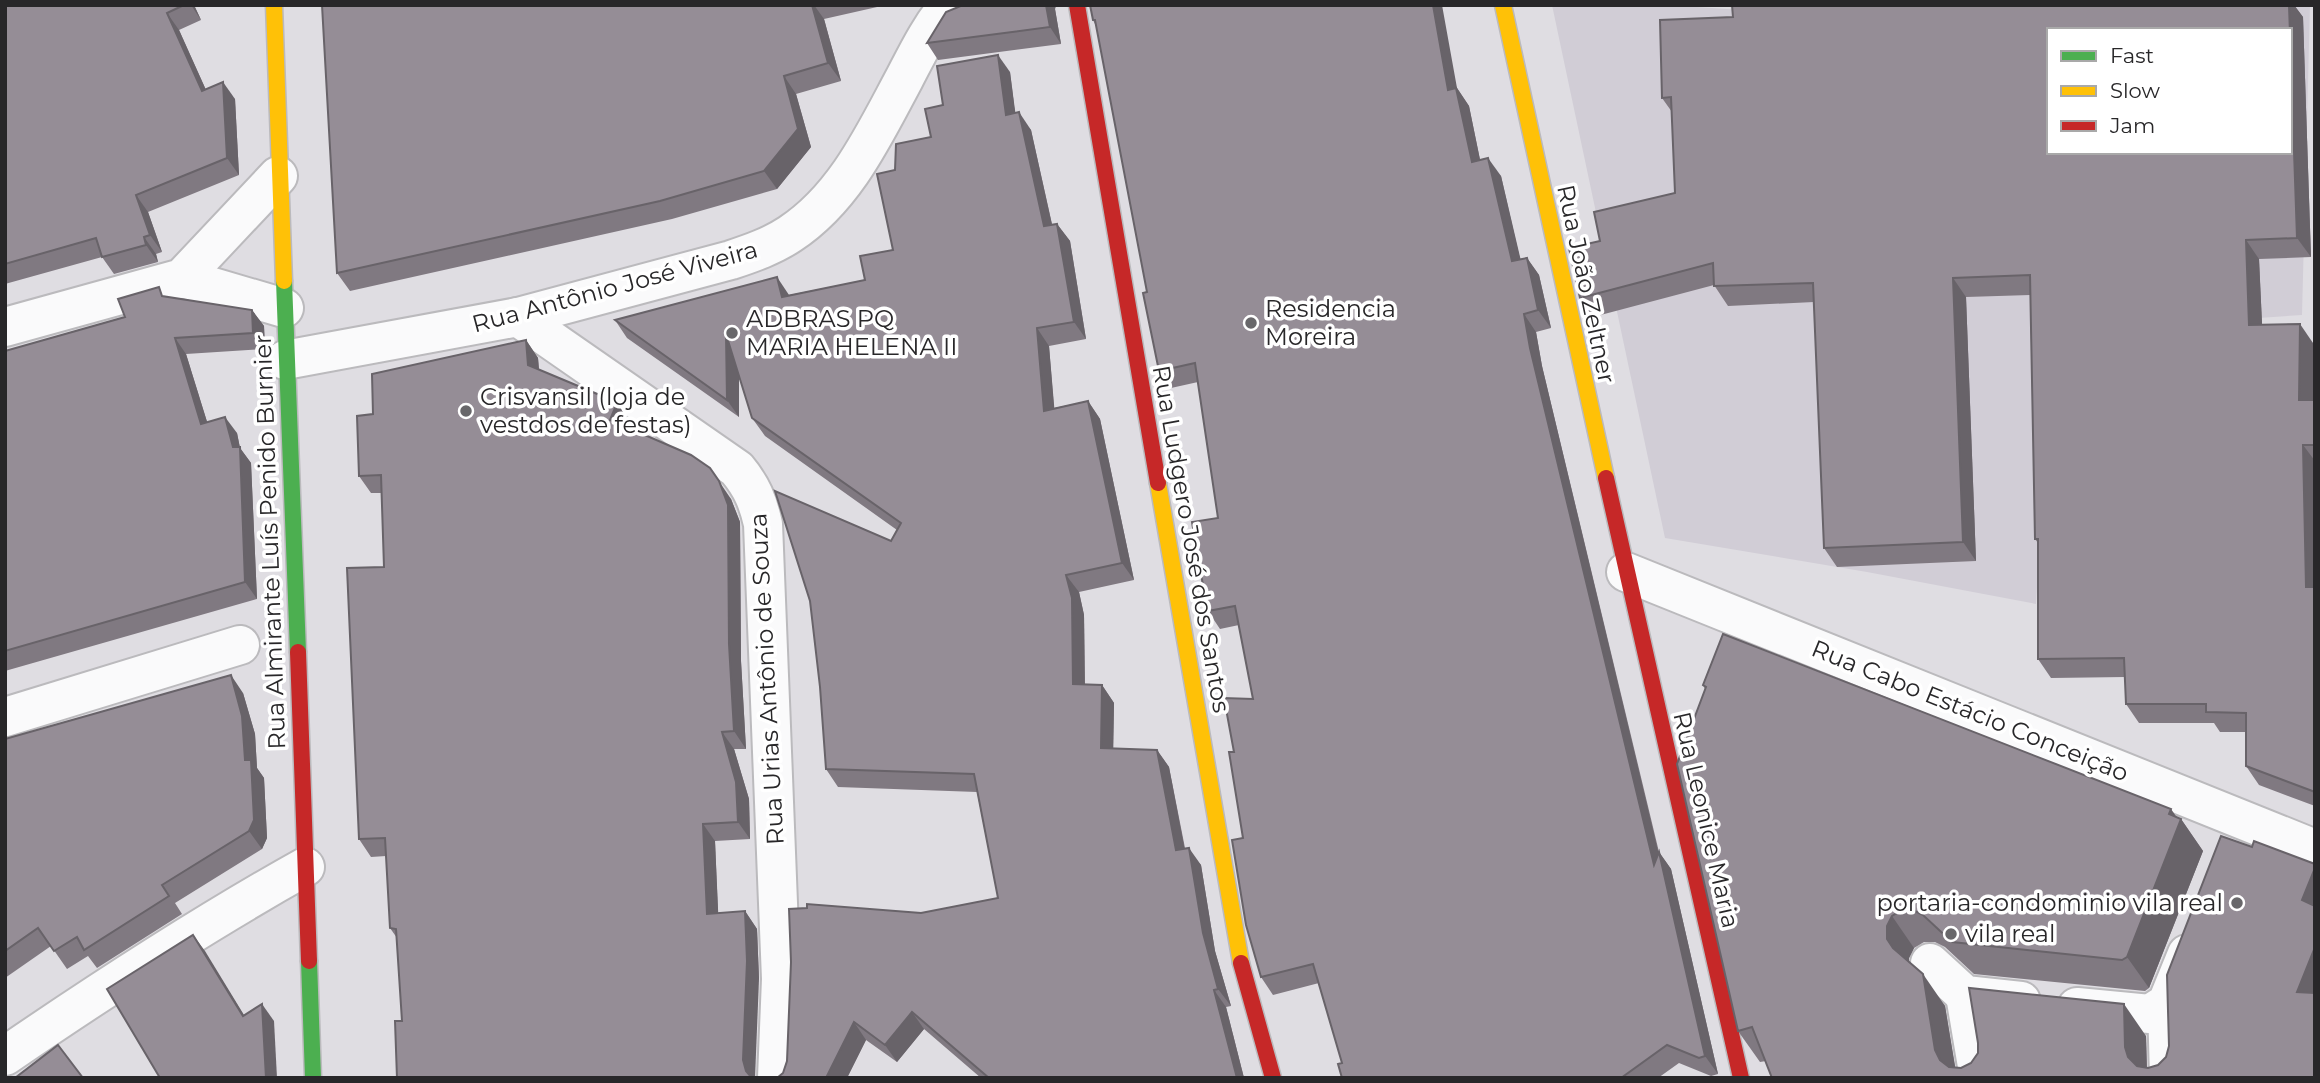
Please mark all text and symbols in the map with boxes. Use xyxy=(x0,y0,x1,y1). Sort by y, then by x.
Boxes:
legend xyxy=(2047,28,2292,154)
text: Fast xyxy=(2110,43,2154,68)
text: Slow xyxy=(2110,78,2160,103)
text: Jam xyxy=(2109,113,2155,138)
street label: Rua João Zeltner xyxy=(1551,182,1622,386)
street label: Rua Antônio José Viveira xyxy=(469,234,761,339)
place label: Residencia Moreira xyxy=(1265,294,1396,351)
place label: ADBRAS PQ MARIA HELENA II xyxy=(746,304,958,361)
marker: Residencia Moreira xyxy=(1243,315,1259,331)
marker: ADBRAS PQ MARIA HELENA II xyxy=(724,325,740,341)
street label: Rua Almirante Luís Penido Burnier xyxy=(248,334,291,750)
street label: Rua Ludgero José dos Santos xyxy=(1147,363,1236,715)
place label: Crisvansil (loja de vestdos de festas) xyxy=(480,382,692,439)
marker: Crisvansil (loja de vestdos de festas) xyxy=(458,403,474,419)
street label: Rua Urias Antônio de Souza xyxy=(743,512,790,846)
street label: Rua Cabo Estácio Conceição xyxy=(1807,634,2133,788)
street label: Rua Leonice Maria xyxy=(1667,709,1746,931)
place label: portaria-condominio vila real xyxy=(1877,888,2223,917)
marker: portaria-condominio vila real xyxy=(2229,895,2245,911)
place label: vila real xyxy=(1965,919,2055,948)
marker: vila real xyxy=(1943,926,1959,942)

